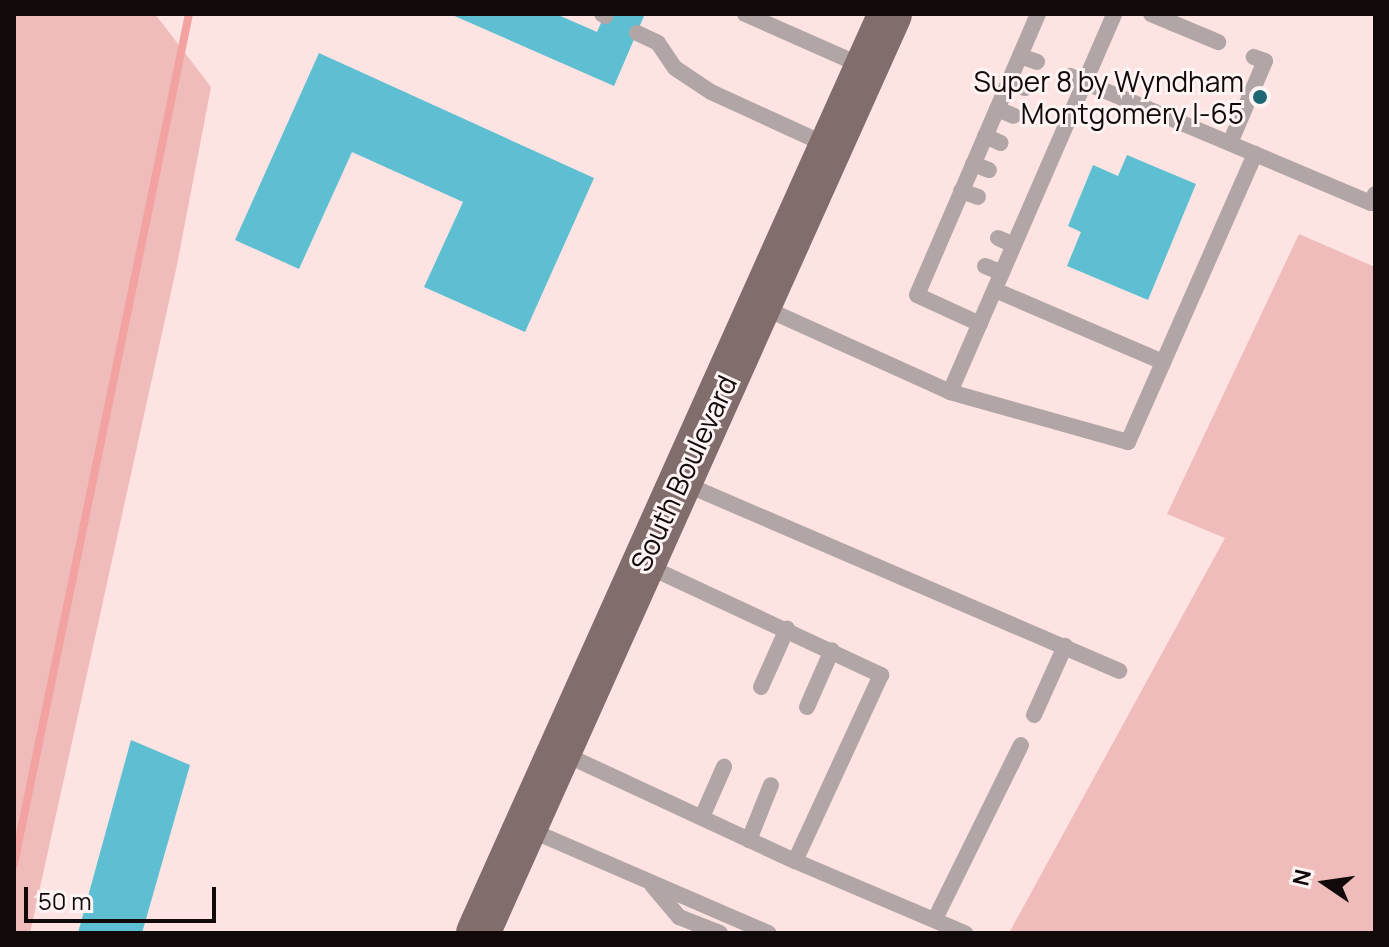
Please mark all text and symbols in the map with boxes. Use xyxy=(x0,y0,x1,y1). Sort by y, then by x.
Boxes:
place label: Super 8 by Wyndham Montgomery I-65 xyxy=(973,64,1244,130)
marker: Super 8 by Wyndham Montgomery I-65 xyxy=(1251,88,1269,106)
street label: South Boulevard xyxy=(623,370,743,576)
north arrow xyxy=(1285,843,1365,923)
text: N xyxy=(1285,867,1318,889)
scale bar xyxy=(28,871,220,921)
text: 50 m xyxy=(38,884,92,917)

